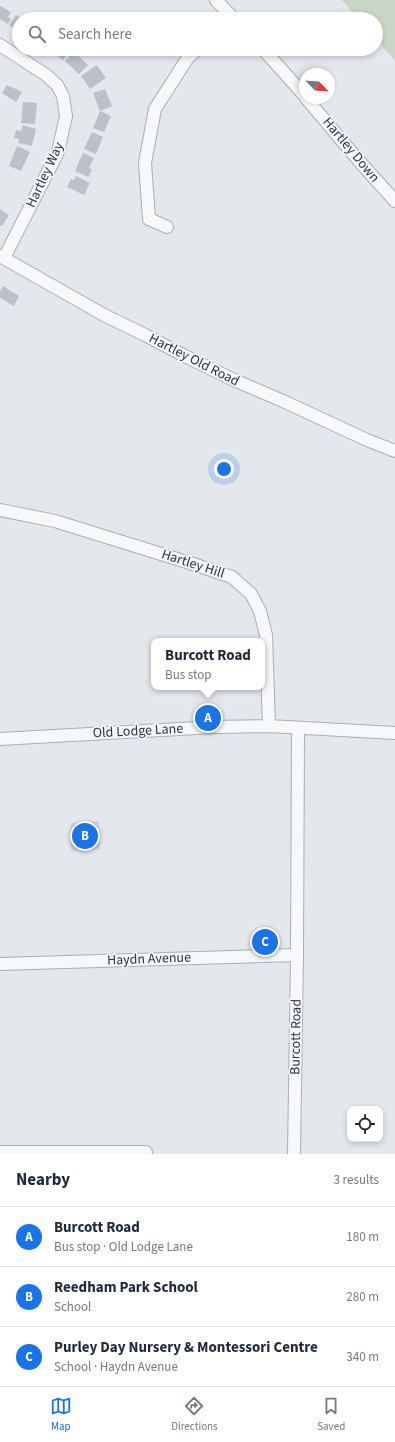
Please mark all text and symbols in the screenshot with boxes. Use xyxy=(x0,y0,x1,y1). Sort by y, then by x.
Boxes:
search box xyxy=(12,12,383,56)
icon: search xyxy=(26,23,48,45)
text: Search here xyxy=(58,24,132,45)
north arrow xyxy=(299,68,335,104)
street label: Hartley Down xyxy=(318,113,384,187)
street label: Hartley Way xyxy=(21,139,69,211)
street label: Hartley Old Road xyxy=(145,329,243,391)
your location xyxy=(214,459,234,479)
street label: Hartley Hill xyxy=(159,544,228,584)
popup xyxy=(151,638,265,690)
text: Burcott Road xyxy=(165,645,251,666)
text: Bus stop xyxy=(165,666,212,684)
pin: A xyxy=(195,703,221,733)
street label: Old Lodge Lane xyxy=(92,719,184,743)
pin: B xyxy=(72,821,98,851)
pin: C xyxy=(252,927,278,957)
street label: Haydn Avenue xyxy=(107,948,191,970)
street label: Burcott Road xyxy=(285,999,307,1075)
map controls xyxy=(347,1106,383,1142)
button: locate xyxy=(347,1106,383,1142)
text: Nearby xyxy=(16,1168,70,1192)
text: 3 results xyxy=(334,1171,379,1189)
text: Burcott Road xyxy=(54,1217,140,1238)
text: A xyxy=(25,1228,33,1246)
text: 180 m xyxy=(346,1228,379,1246)
text: Bus stop · Old Lodge Lane xyxy=(54,1238,193,1256)
text: Reedham Park School xyxy=(54,1277,198,1298)
text: B xyxy=(25,1288,33,1306)
text: 280 m xyxy=(346,1288,379,1306)
text: School xyxy=(54,1298,91,1316)
text: Purley Day Nursery & Montessori Centre xyxy=(54,1337,318,1358)
text: C xyxy=(25,1348,33,1366)
text: 340 m xyxy=(346,1348,379,1366)
text: School · Haydn Avenue xyxy=(54,1358,178,1376)
tab: Map xyxy=(50,1395,72,1434)
tab: Directions xyxy=(171,1395,218,1434)
tab: Saved xyxy=(317,1395,345,1434)

